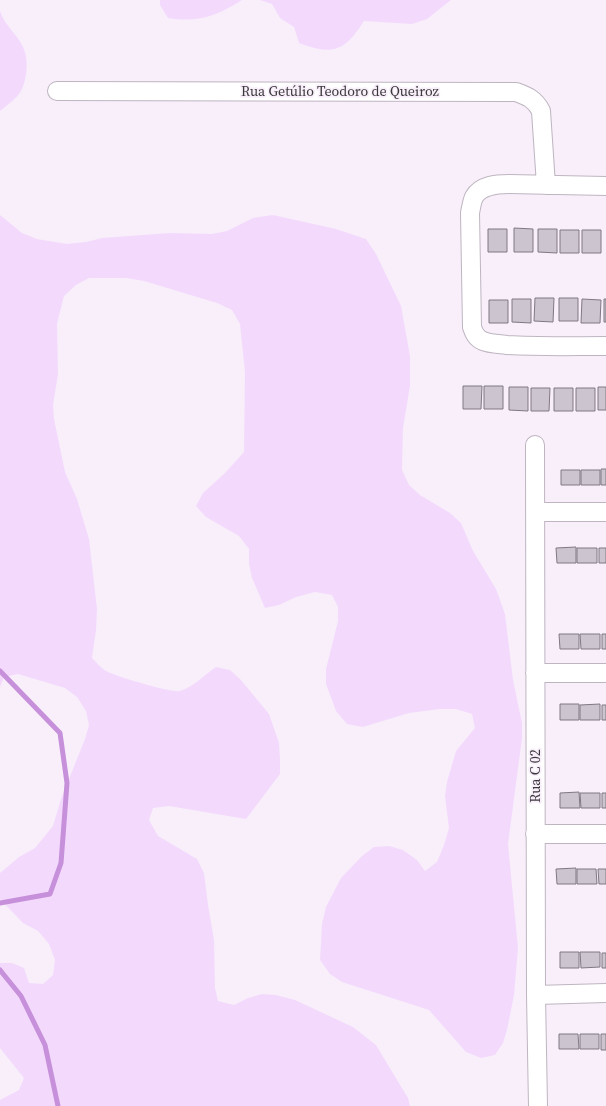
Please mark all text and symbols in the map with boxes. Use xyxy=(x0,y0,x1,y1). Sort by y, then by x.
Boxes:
street label: Rua Getúlio Teodoro de Queiroz xyxy=(241,81,440,101)
street label: Rua C 02 xyxy=(525,749,545,803)

